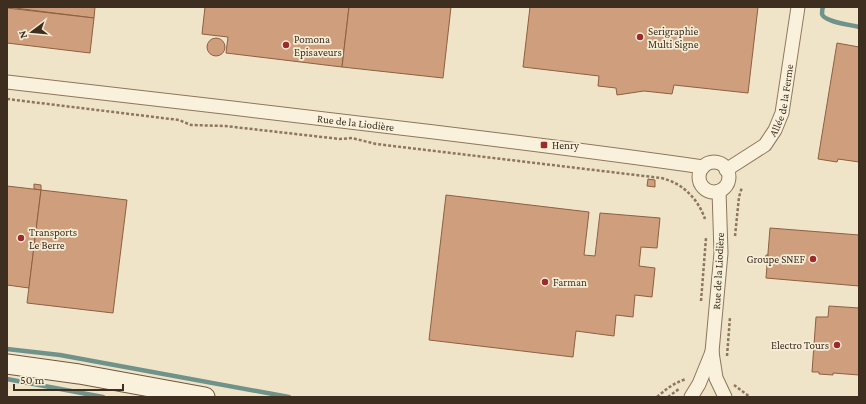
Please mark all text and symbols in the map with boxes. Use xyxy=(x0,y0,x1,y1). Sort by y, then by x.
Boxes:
north arrow xyxy=(12,12,52,52)
place label: Serigraphie Multi Signe xyxy=(648,25,699,51)
text: N xyxy=(15,29,29,40)
marker: Serigraphie Multi Signe xyxy=(635,32,645,42)
place label: Pomona Episaveurs xyxy=(294,33,342,59)
marker: Pomona Episaveurs xyxy=(281,40,291,50)
street label: Allée de la Ferme xyxy=(766,63,795,139)
street label: Rue de la Liodière xyxy=(317,112,395,133)
place label: Henry xyxy=(552,139,580,152)
marker: Henry xyxy=(539,140,549,150)
place label: Transports Le Berre xyxy=(29,226,77,251)
street label: Rue de la Liodière xyxy=(710,232,726,310)
marker: Transports Le Berre xyxy=(16,233,26,243)
place label: Groupe SNEF xyxy=(747,253,806,266)
marker: Groupe SNEF xyxy=(808,254,818,264)
place label: Farman xyxy=(553,276,587,288)
marker: Farman xyxy=(540,277,550,287)
place label: Electro Tours xyxy=(771,339,829,351)
marker: Electro Tours xyxy=(832,340,842,350)
scale bar xyxy=(14,366,123,392)
text: 50 m xyxy=(20,373,45,387)

